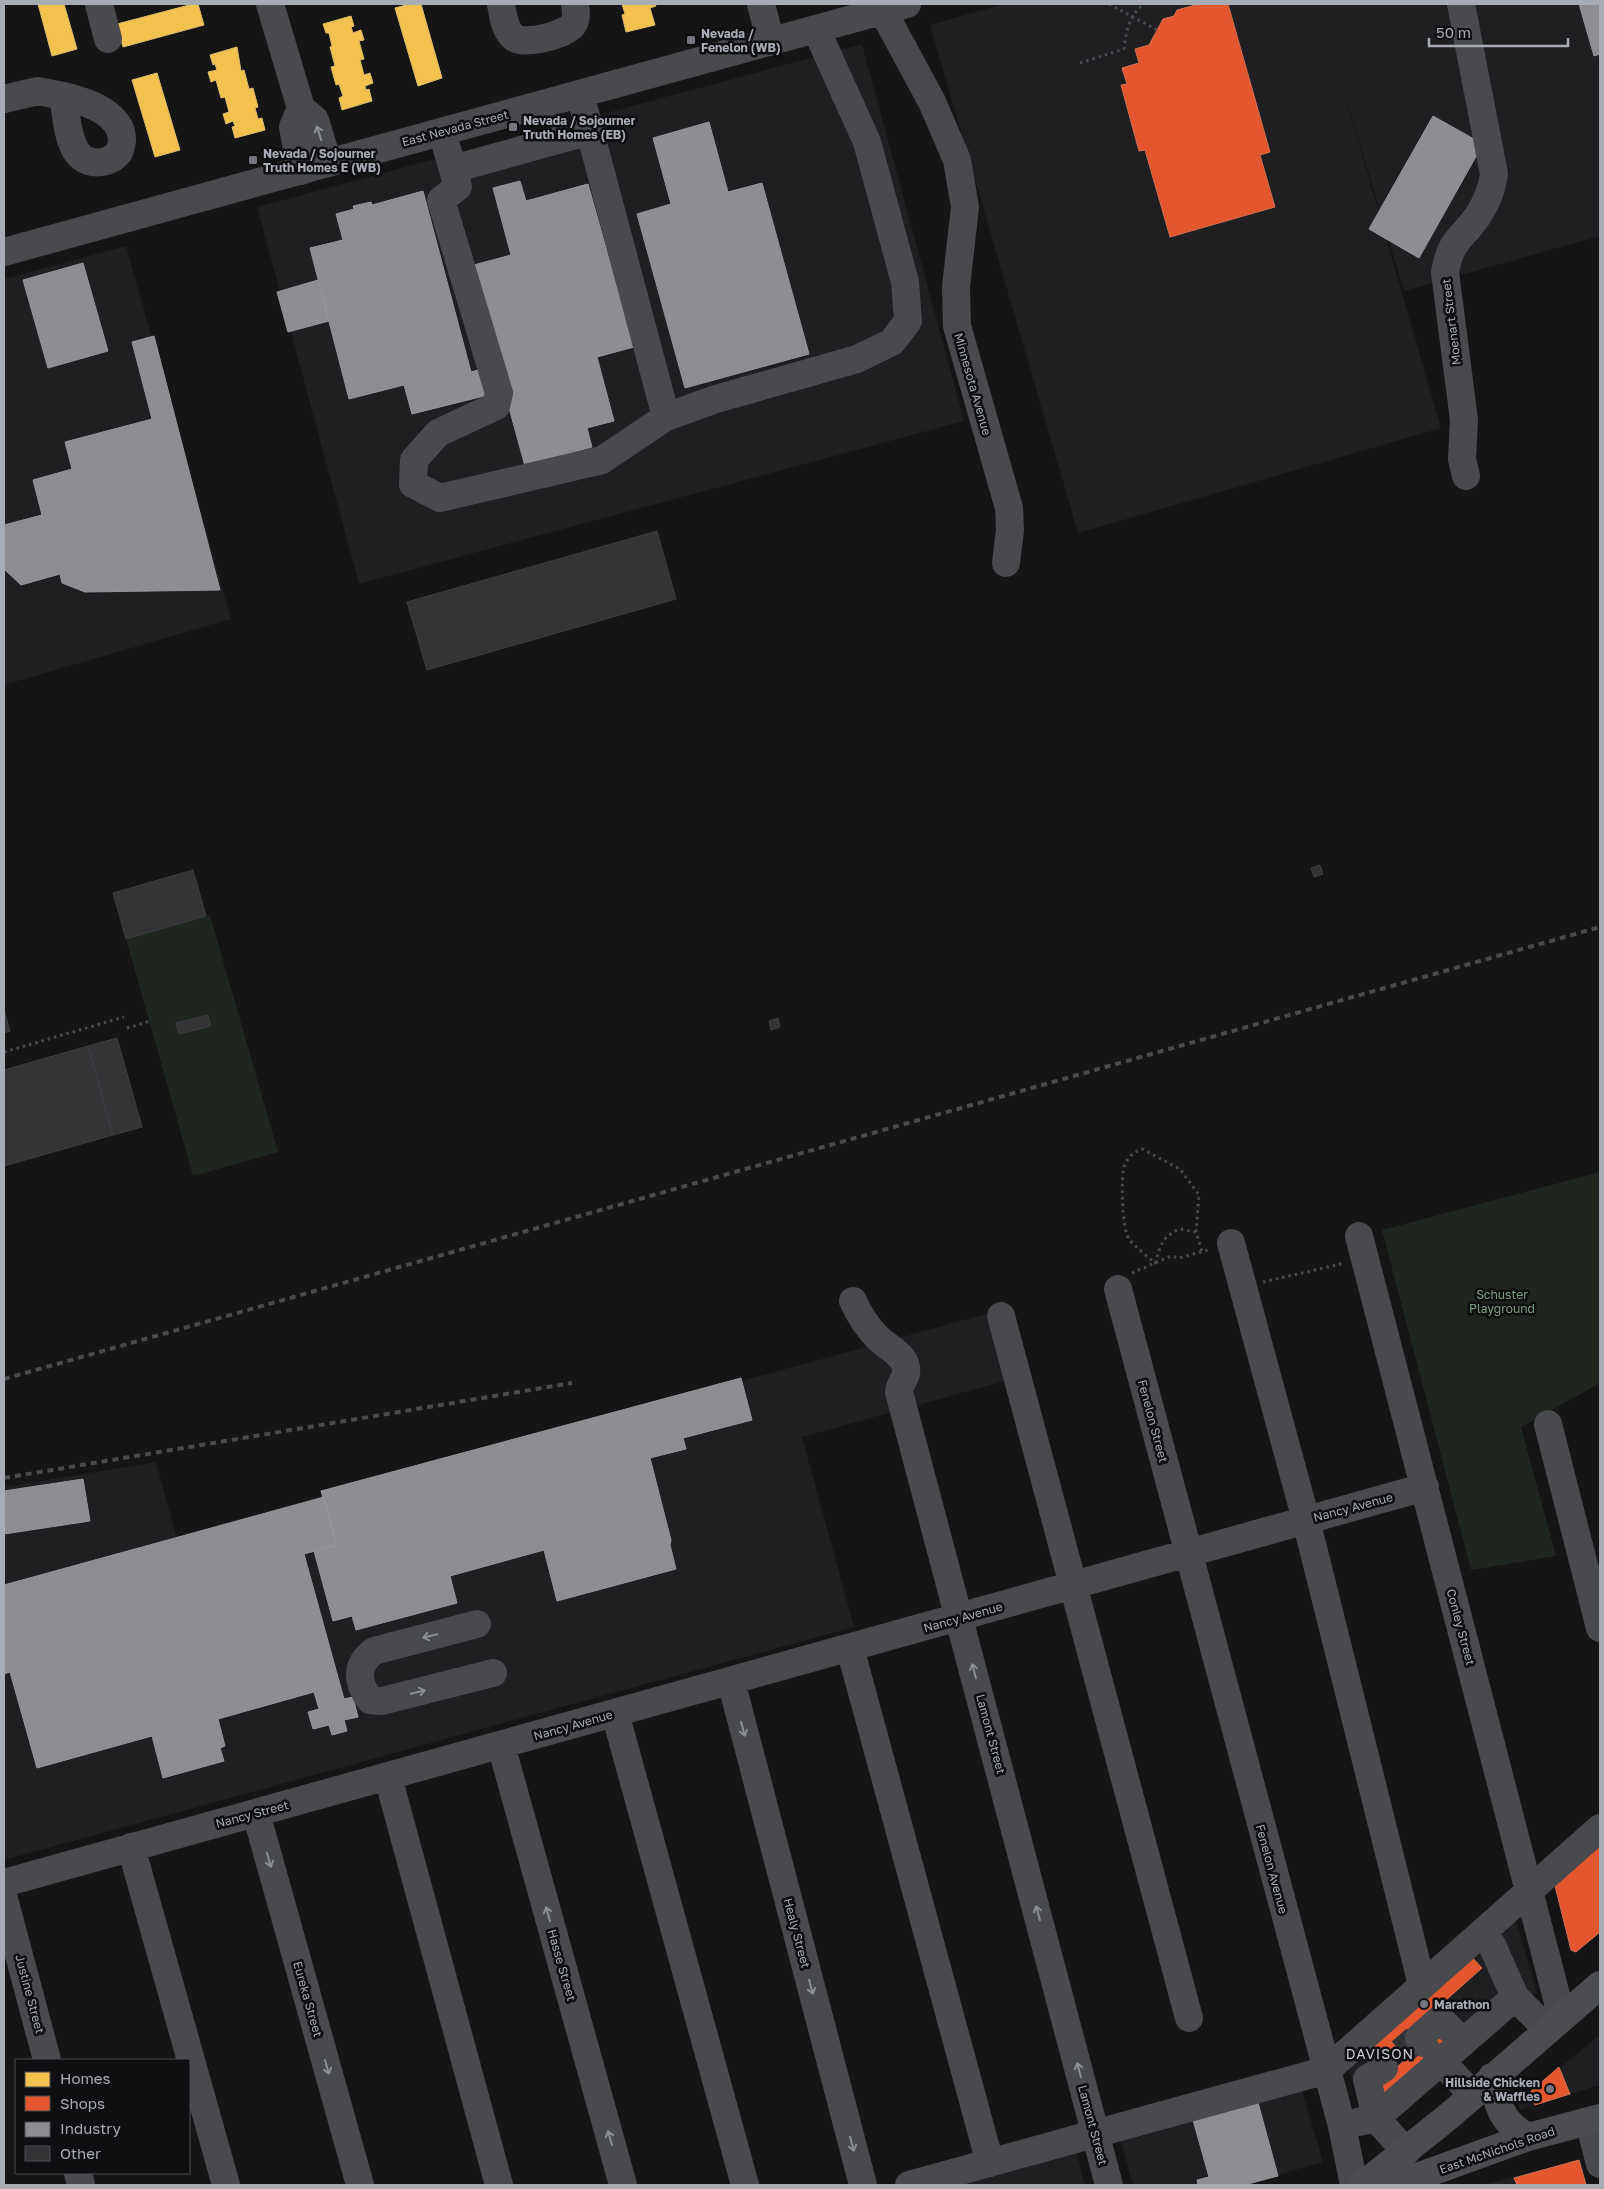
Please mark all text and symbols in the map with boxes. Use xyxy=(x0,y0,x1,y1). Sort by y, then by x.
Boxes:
scale bar xyxy=(1429,15,1568,47)
text: 50 m xyxy=(1436,23,1471,41)
place label: Nevada / Fenelon (WB) xyxy=(701,26,780,55)
marker: Nevada / Fenelon (WB) xyxy=(685,34,697,46)
street label: East Nevada Street xyxy=(400,106,510,149)
place label: Nevada / Sojourner Truth Homes (EB) xyxy=(523,113,636,142)
marker: Nevada / Sojourner Truth Homes (EB) xyxy=(507,121,519,133)
one-way arrow xyxy=(313,125,323,141)
place label: Nevada / Sojourner Truth Homes E (WB) xyxy=(263,146,381,175)
marker: Nevada / Sojourner Truth Homes E (WB) xyxy=(247,154,259,166)
street label: Moenart Street xyxy=(1438,278,1464,366)
street label: Minnesota Avenue xyxy=(951,331,995,437)
park label: Schuster Playground xyxy=(1469,1287,1535,1316)
street label: Fenelon Street xyxy=(1135,1378,1171,1464)
street label: Nancy Avenue xyxy=(1312,1489,1394,1525)
street label: Conley Street xyxy=(1444,1587,1478,1667)
street label: Nancy Avenue xyxy=(922,1599,1004,1635)
one-way arrow xyxy=(422,1632,438,1641)
one-way arrow xyxy=(969,1664,978,1680)
one-way arrow xyxy=(409,1687,425,1696)
street label: Lamont Street xyxy=(973,1692,1009,1776)
street label: Nancy Avenue xyxy=(532,1707,614,1743)
one-way arrow xyxy=(739,1720,748,1736)
street label: Nancy Street xyxy=(214,1797,290,1831)
street label: Fenelon Avenue xyxy=(1253,1823,1291,1915)
one-way arrow xyxy=(265,1852,275,1868)
street label: Healy Street xyxy=(780,1896,814,1970)
one-way arrow xyxy=(1032,1906,1042,1922)
one-way arrow xyxy=(543,1907,552,1923)
street label: Hasse Street xyxy=(545,1927,579,2003)
street label: Justine Street xyxy=(12,1953,48,2035)
street label: Eureka Street xyxy=(290,1959,326,2039)
one-way arrow xyxy=(807,1979,816,1995)
place label: Marathon xyxy=(1434,1997,1490,2012)
marker: Marathon xyxy=(1418,1998,1430,2010)
district label: DAVISON xyxy=(1346,2045,1414,2062)
legend xyxy=(15,2059,190,2174)
one-way arrow xyxy=(323,2059,332,2075)
one-way arrow xyxy=(1074,2063,1083,2079)
text: Homes xyxy=(60,2069,110,2087)
place label: Hillside Chicken & Waffles xyxy=(1445,2075,1540,2104)
street label: Lamont Street xyxy=(1075,2083,1111,2167)
marker: Hillside Chicken & Waffles xyxy=(1544,2083,1556,2095)
text: Shops xyxy=(60,2094,105,2112)
text: Industry xyxy=(60,2119,121,2137)
street label: East McNichols Road xyxy=(1437,2123,1557,2177)
one-way arrow xyxy=(605,2131,615,2147)
one-way arrow xyxy=(848,2136,858,2152)
text: Other xyxy=(60,2144,101,2162)

